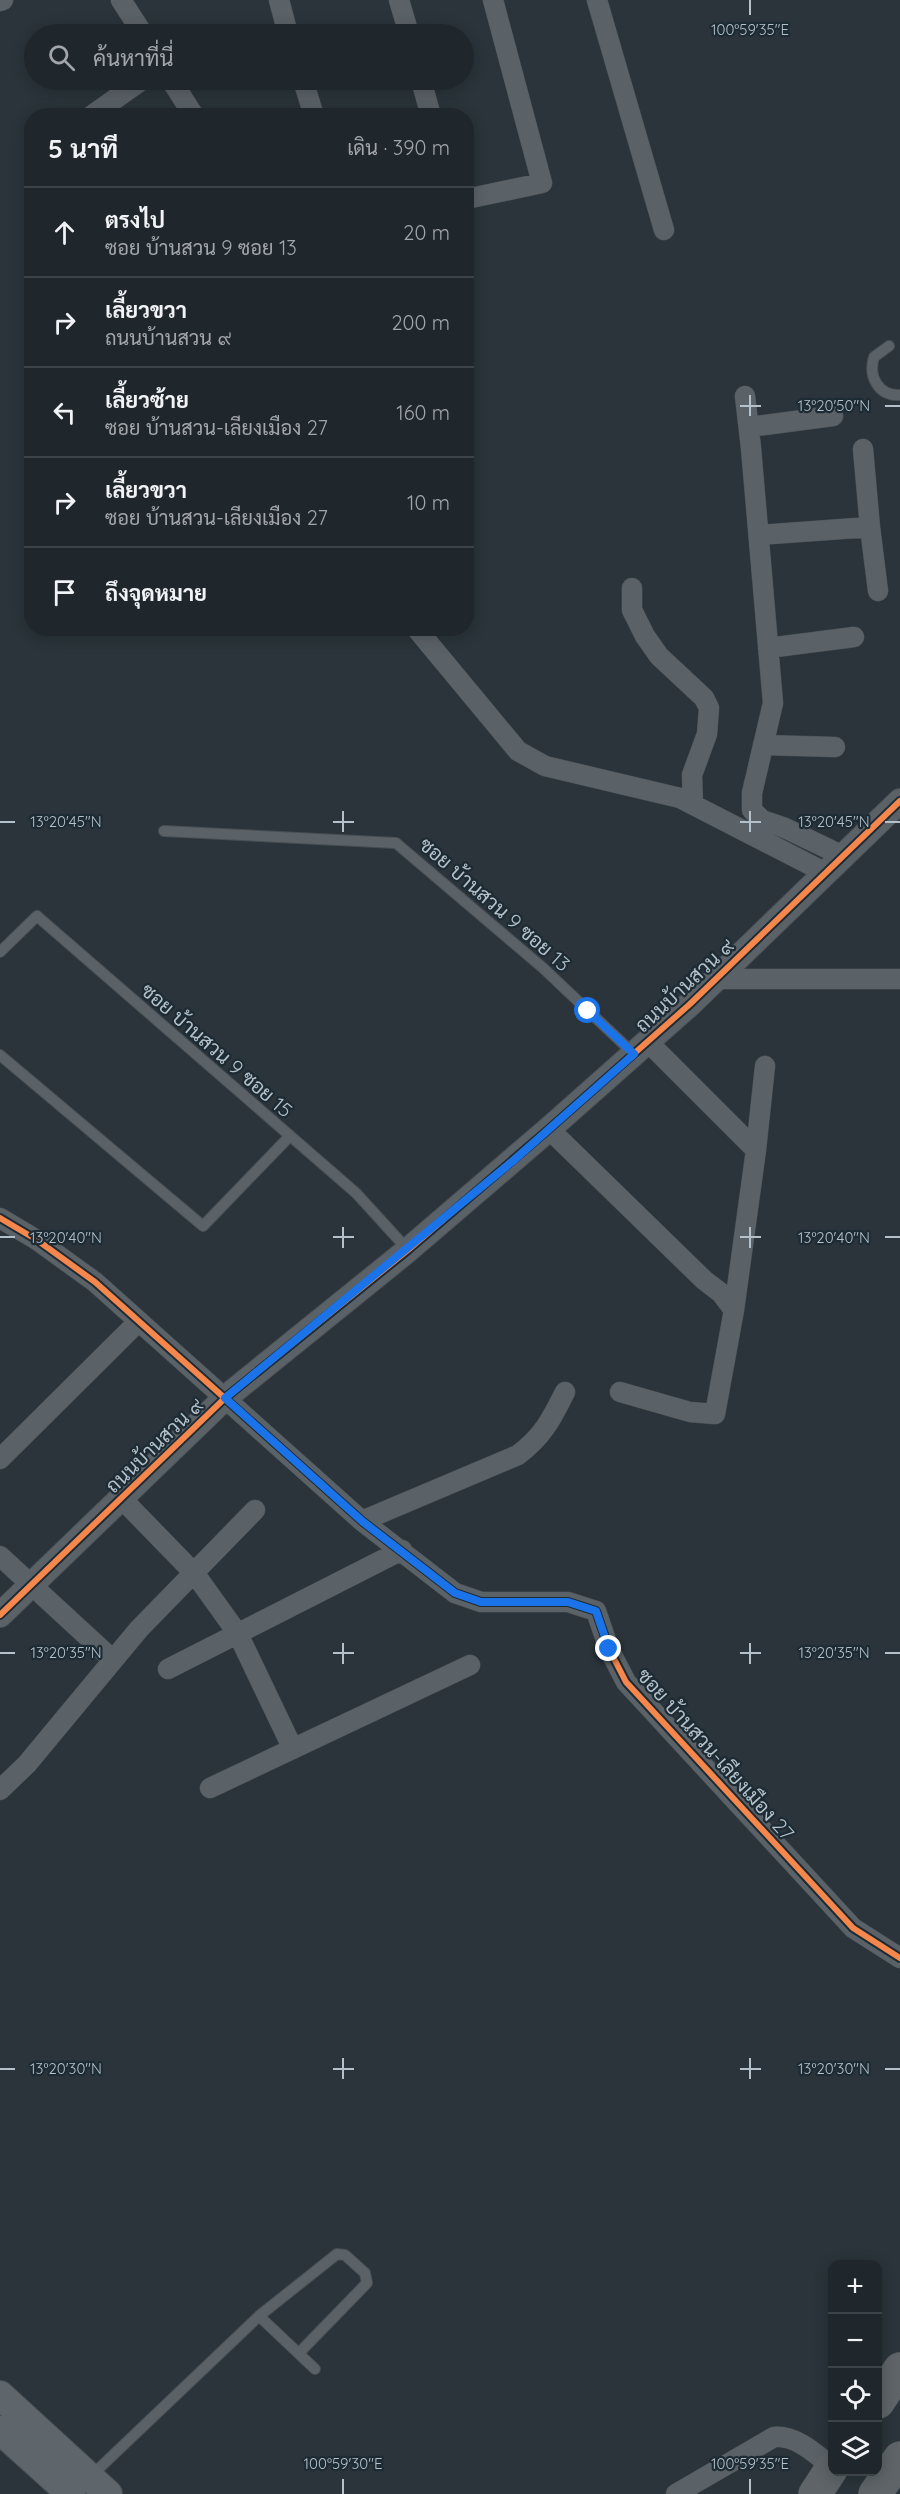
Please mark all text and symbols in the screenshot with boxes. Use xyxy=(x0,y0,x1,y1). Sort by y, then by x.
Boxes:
text: 100°59'35"E xyxy=(711,20,789,39)
search box xyxy=(24,24,474,90)
icon: search xyxy=(45,41,78,74)
text: ค้นหาที่นี่ xyxy=(93,44,173,72)
text: 5 นาที xyxy=(48,132,118,165)
text: เดิน · 390 m xyxy=(347,135,450,160)
text: ตรงไป xyxy=(105,206,165,234)
icon: ahead xyxy=(48,216,81,249)
text: 20 m xyxy=(403,220,450,245)
text: ซอย บ้านสวน 9 ซอย 13 xyxy=(105,235,297,260)
text: เลี้ยวขวา xyxy=(105,296,187,324)
icon: right xyxy=(48,306,81,339)
text: 200 m xyxy=(391,310,450,335)
text: ถนนบ้านสวน ๙ xyxy=(105,325,231,350)
text: เลี้ยวซ้าย xyxy=(105,386,189,414)
icon: left xyxy=(48,396,81,429)
text: 13°20'50"N xyxy=(798,396,870,415)
text: 160 m xyxy=(396,400,450,425)
text: ซอย บ้านสวน-เลียงเมือง 27 xyxy=(105,415,328,440)
text: เลี้ยวขวา xyxy=(105,476,187,504)
icon: right xyxy=(48,486,81,519)
text: 10 m xyxy=(407,490,450,515)
text: ซอย บ้านสวน-เลียงเมือง 27 xyxy=(105,505,328,530)
icon: arrive xyxy=(48,576,81,609)
text: ถึงจุดหมาย xyxy=(105,579,207,607)
text: 13°20'45"N xyxy=(30,812,102,831)
text: 13°20'45"N xyxy=(798,812,870,831)
street label: ซอย บ้านสวน 9 ซอย 13 xyxy=(414,832,576,976)
street label: ถนนบ้านสวน ๙ xyxy=(629,933,739,1037)
street label: ซอย บ้านสวน 9 ซอย 15 xyxy=(136,978,298,1122)
route start xyxy=(574,997,600,1023)
text: 13°20'40"N xyxy=(30,1228,102,1247)
text: 13°20'40"N xyxy=(798,1228,870,1247)
street label: ถนนบ้านสวน ๙ xyxy=(100,1392,208,1498)
route end xyxy=(595,1635,621,1661)
text: 13°20'35"N xyxy=(30,1643,102,1662)
text: 13°20'35"N xyxy=(798,1643,870,1662)
street label: ซอย บ้านสวน-เลียงเมือง 27 xyxy=(632,1662,801,1845)
text: 13°20'30"N xyxy=(30,2059,102,2078)
text: 13°20'30"N xyxy=(798,2059,870,2078)
map controls xyxy=(828,2260,882,2476)
button: + xyxy=(828,2260,882,2314)
button: − xyxy=(828,2314,882,2368)
button: locate xyxy=(828,2368,882,2422)
button: layers xyxy=(828,2422,882,2476)
text: 100°59'30"E xyxy=(304,2454,382,2473)
text: 100°59'35"E xyxy=(711,2454,789,2473)

